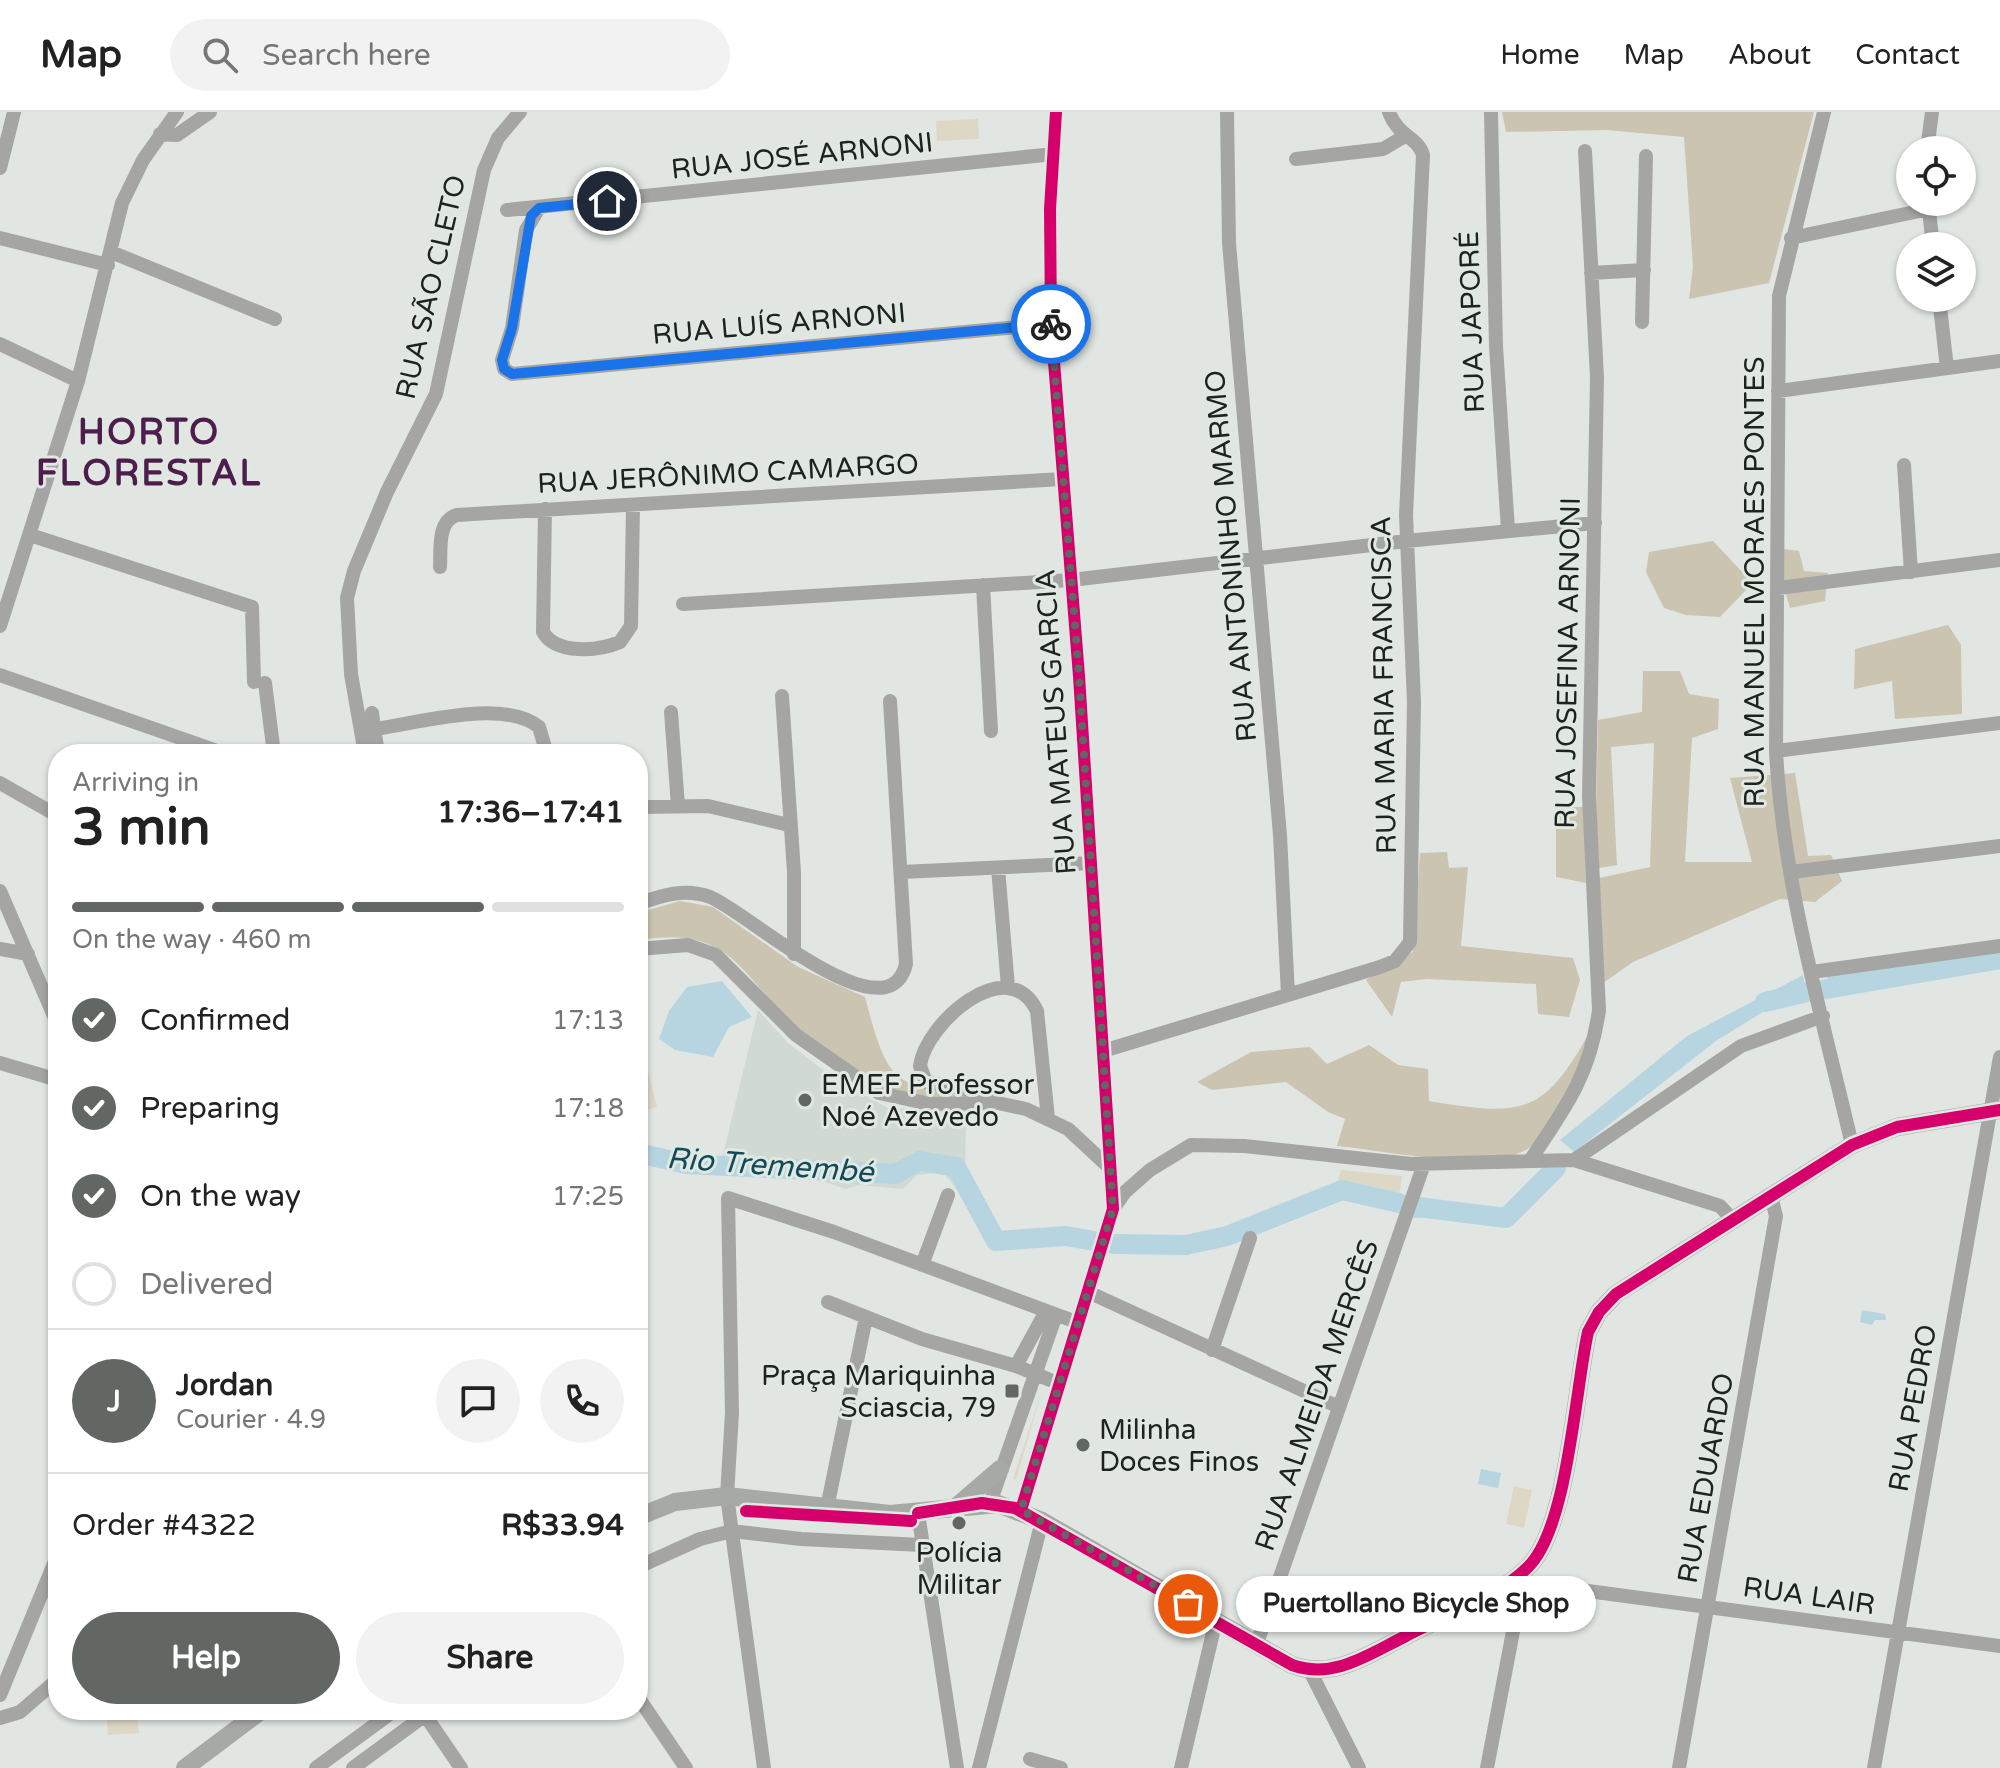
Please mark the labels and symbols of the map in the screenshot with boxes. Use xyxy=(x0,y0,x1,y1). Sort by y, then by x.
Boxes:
street label: RUA JOSÉ ARNONI xyxy=(669,125,935,187)
pin xyxy=(573,167,641,235)
street label: RUA SÃO CLETO xyxy=(389,172,473,403)
street label: RUA JAPORÉ xyxy=(1452,230,1492,414)
courier xyxy=(1011,284,1091,364)
street label: RUA LUÍS ARNONI xyxy=(651,296,907,352)
street label: RUA MANUEL MORAES PONTES xyxy=(1738,357,1772,807)
street label: RUA ANTONINHO MARMO xyxy=(1198,369,1264,743)
district label: HORTO FLORESTAL xyxy=(36,411,262,495)
street label: RUA JERÔNIMO CAMARGO xyxy=(536,447,920,501)
street label: RUA JOSEFINA ARNONI xyxy=(1548,497,1588,829)
street label: RUA MARIA FRANCISCA xyxy=(1364,516,1404,854)
street label: RUA MATEUS GARCIA xyxy=(1028,568,1084,876)
place label: EMEF Professor Noé Azevedo xyxy=(821,1068,1034,1134)
marker: EMEF Professor Noé Azevedo xyxy=(796,1091,814,1109)
water label: Rio Tremembé xyxy=(665,1140,877,1191)
street label: RUA ALMEIDA MERCÊS xyxy=(1248,1235,1386,1555)
street label: RUA PEDRO xyxy=(1882,1322,1944,1494)
place label: Praça Mariquinha Sciascia, 79 xyxy=(761,1359,996,1425)
street label: RUA EDUARDO xyxy=(1671,1370,1741,1586)
marker: Praça Mariquinha Sciascia, 79 xyxy=(1003,1382,1021,1400)
place label: Milinha Doces Finos xyxy=(1099,1413,1259,1479)
marker: Milinha Doces Finos xyxy=(1074,1436,1092,1454)
marker: Polícia Militar xyxy=(950,1514,968,1532)
place label: Polícia Militar xyxy=(915,1536,1003,1602)
pin xyxy=(1154,1570,1222,1638)
street label: RUA LAIR xyxy=(1741,1570,1877,1622)
callout: Puertollano Bicycle Shop xyxy=(1236,1576,1596,1632)

